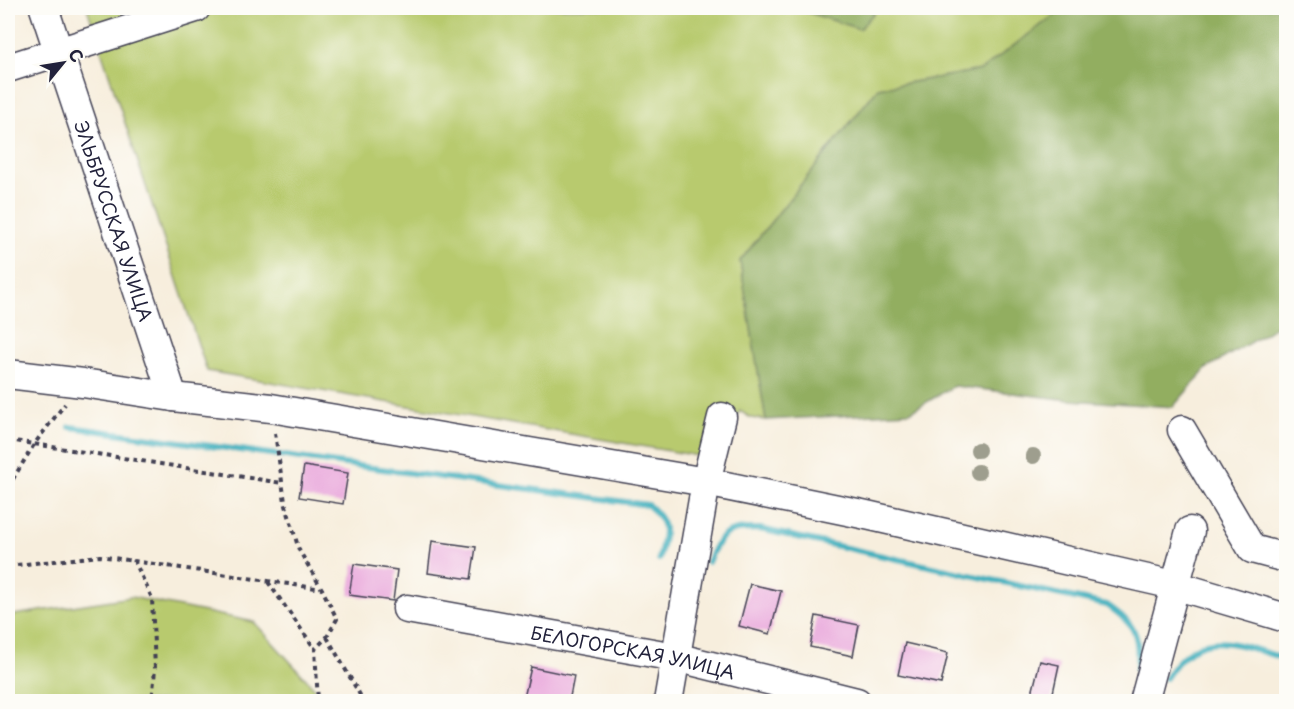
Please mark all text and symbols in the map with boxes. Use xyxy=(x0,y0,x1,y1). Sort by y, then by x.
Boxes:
north arrow xyxy=(33,33,93,93)
text: С xyxy=(63,44,90,66)
street label: ЭЛЬБРУССКАЯ УЛИЦА xyxy=(69,117,160,325)
street label: БЕЛОГОРСКАЯ УЛИЦА xyxy=(529,618,738,685)

